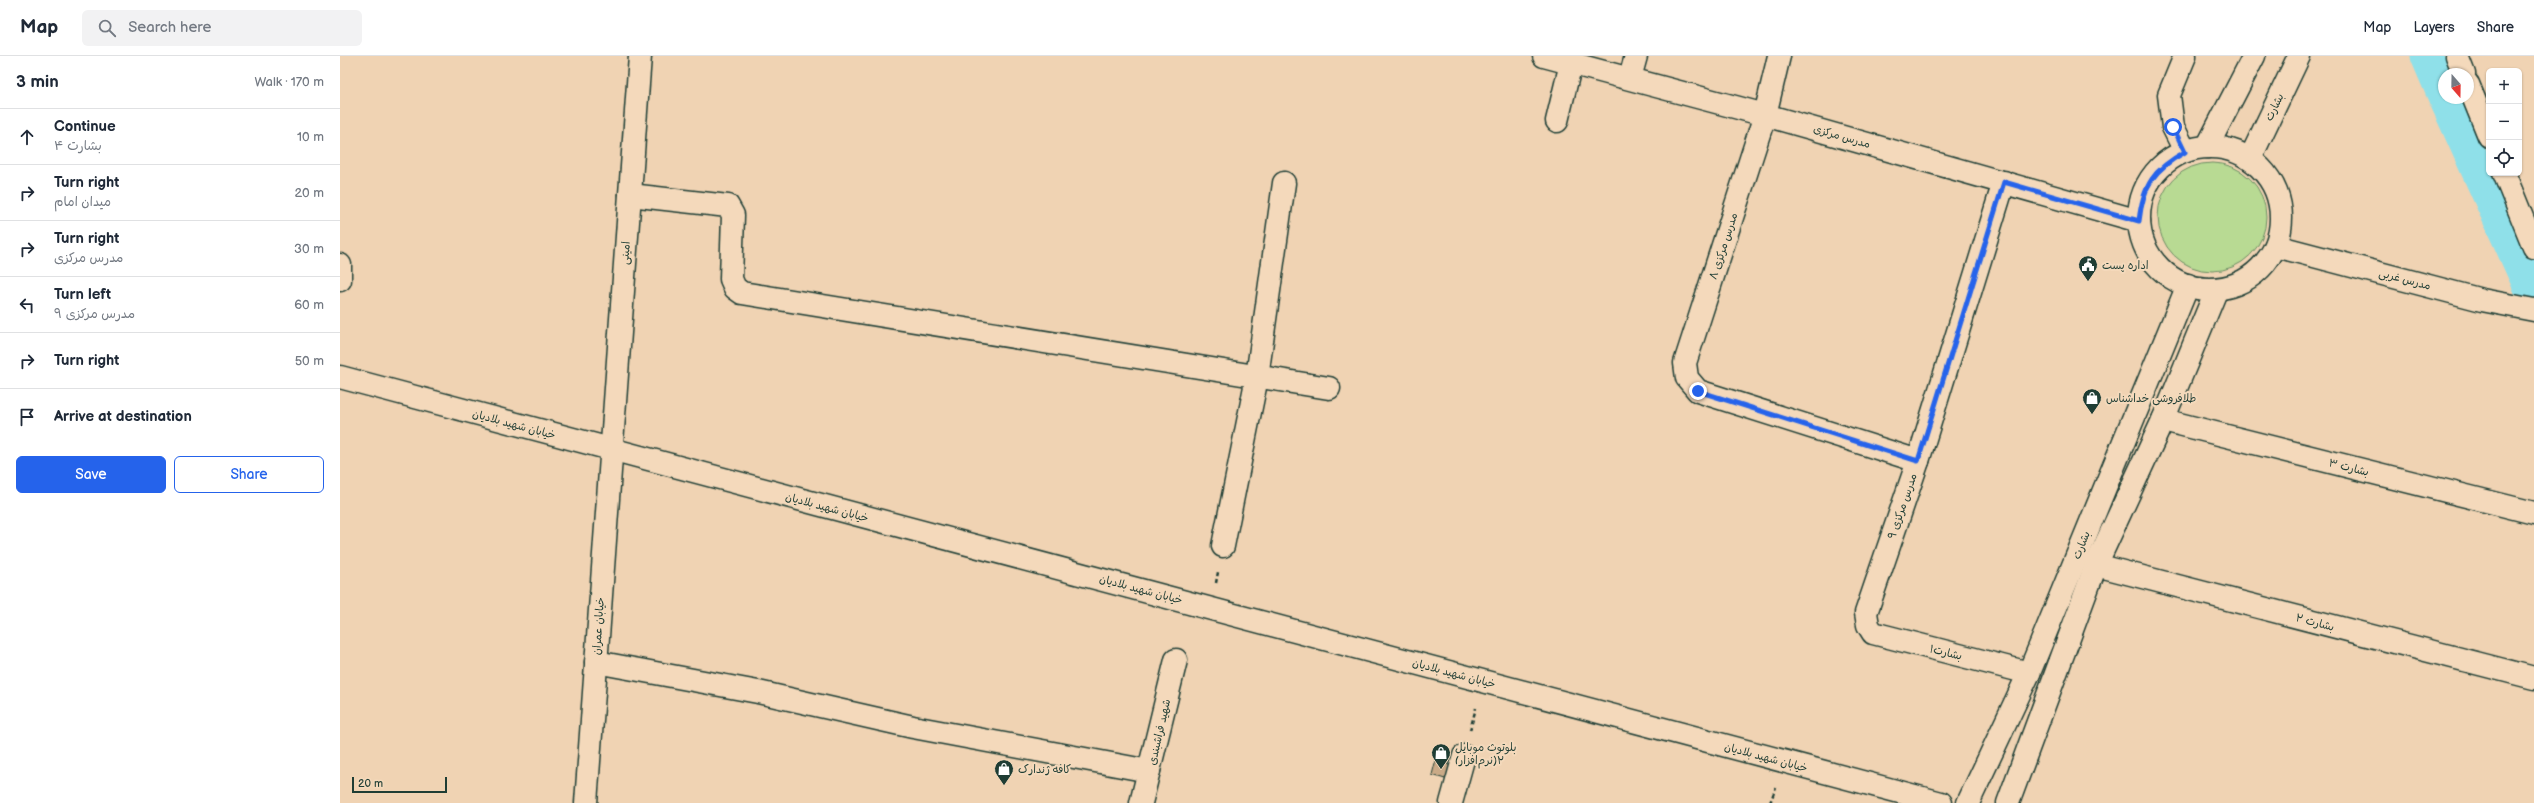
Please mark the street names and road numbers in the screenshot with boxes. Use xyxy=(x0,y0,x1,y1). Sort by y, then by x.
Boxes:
street label: بشارت xyxy=(2262,91,2288,124)
street label: مدرس مرکزی xyxy=(1812,122,1872,151)
street label: مدرس مرکزی ۸ xyxy=(1707,211,1740,281)
street label: امینی xyxy=(618,241,634,265)
street label: مدرس غربی xyxy=(2377,266,2432,294)
street label: خیابان شهید بلادیان xyxy=(471,407,557,443)
street label: بشارت ۳ xyxy=(2327,456,2370,480)
street label: مدرس مرکزی ۹ xyxy=(1885,472,1920,541)
street label: خیابان شهید بلادیان xyxy=(784,490,870,526)
street label: بشارت xyxy=(2070,529,2094,561)
street label: خیابان شهید بلادیان xyxy=(1098,572,1184,608)
street label: خیابان عمران xyxy=(590,597,608,655)
street label: بشارت ۲ xyxy=(2294,611,2336,635)
street label: بشارت۱ xyxy=(1928,642,1964,664)
street label: خیابان شهید بلادیان xyxy=(1411,656,1497,692)
street label: شهید فراشبندی xyxy=(1146,698,1174,767)
street label: خیابان شهید بلادیان xyxy=(1723,740,1809,776)

